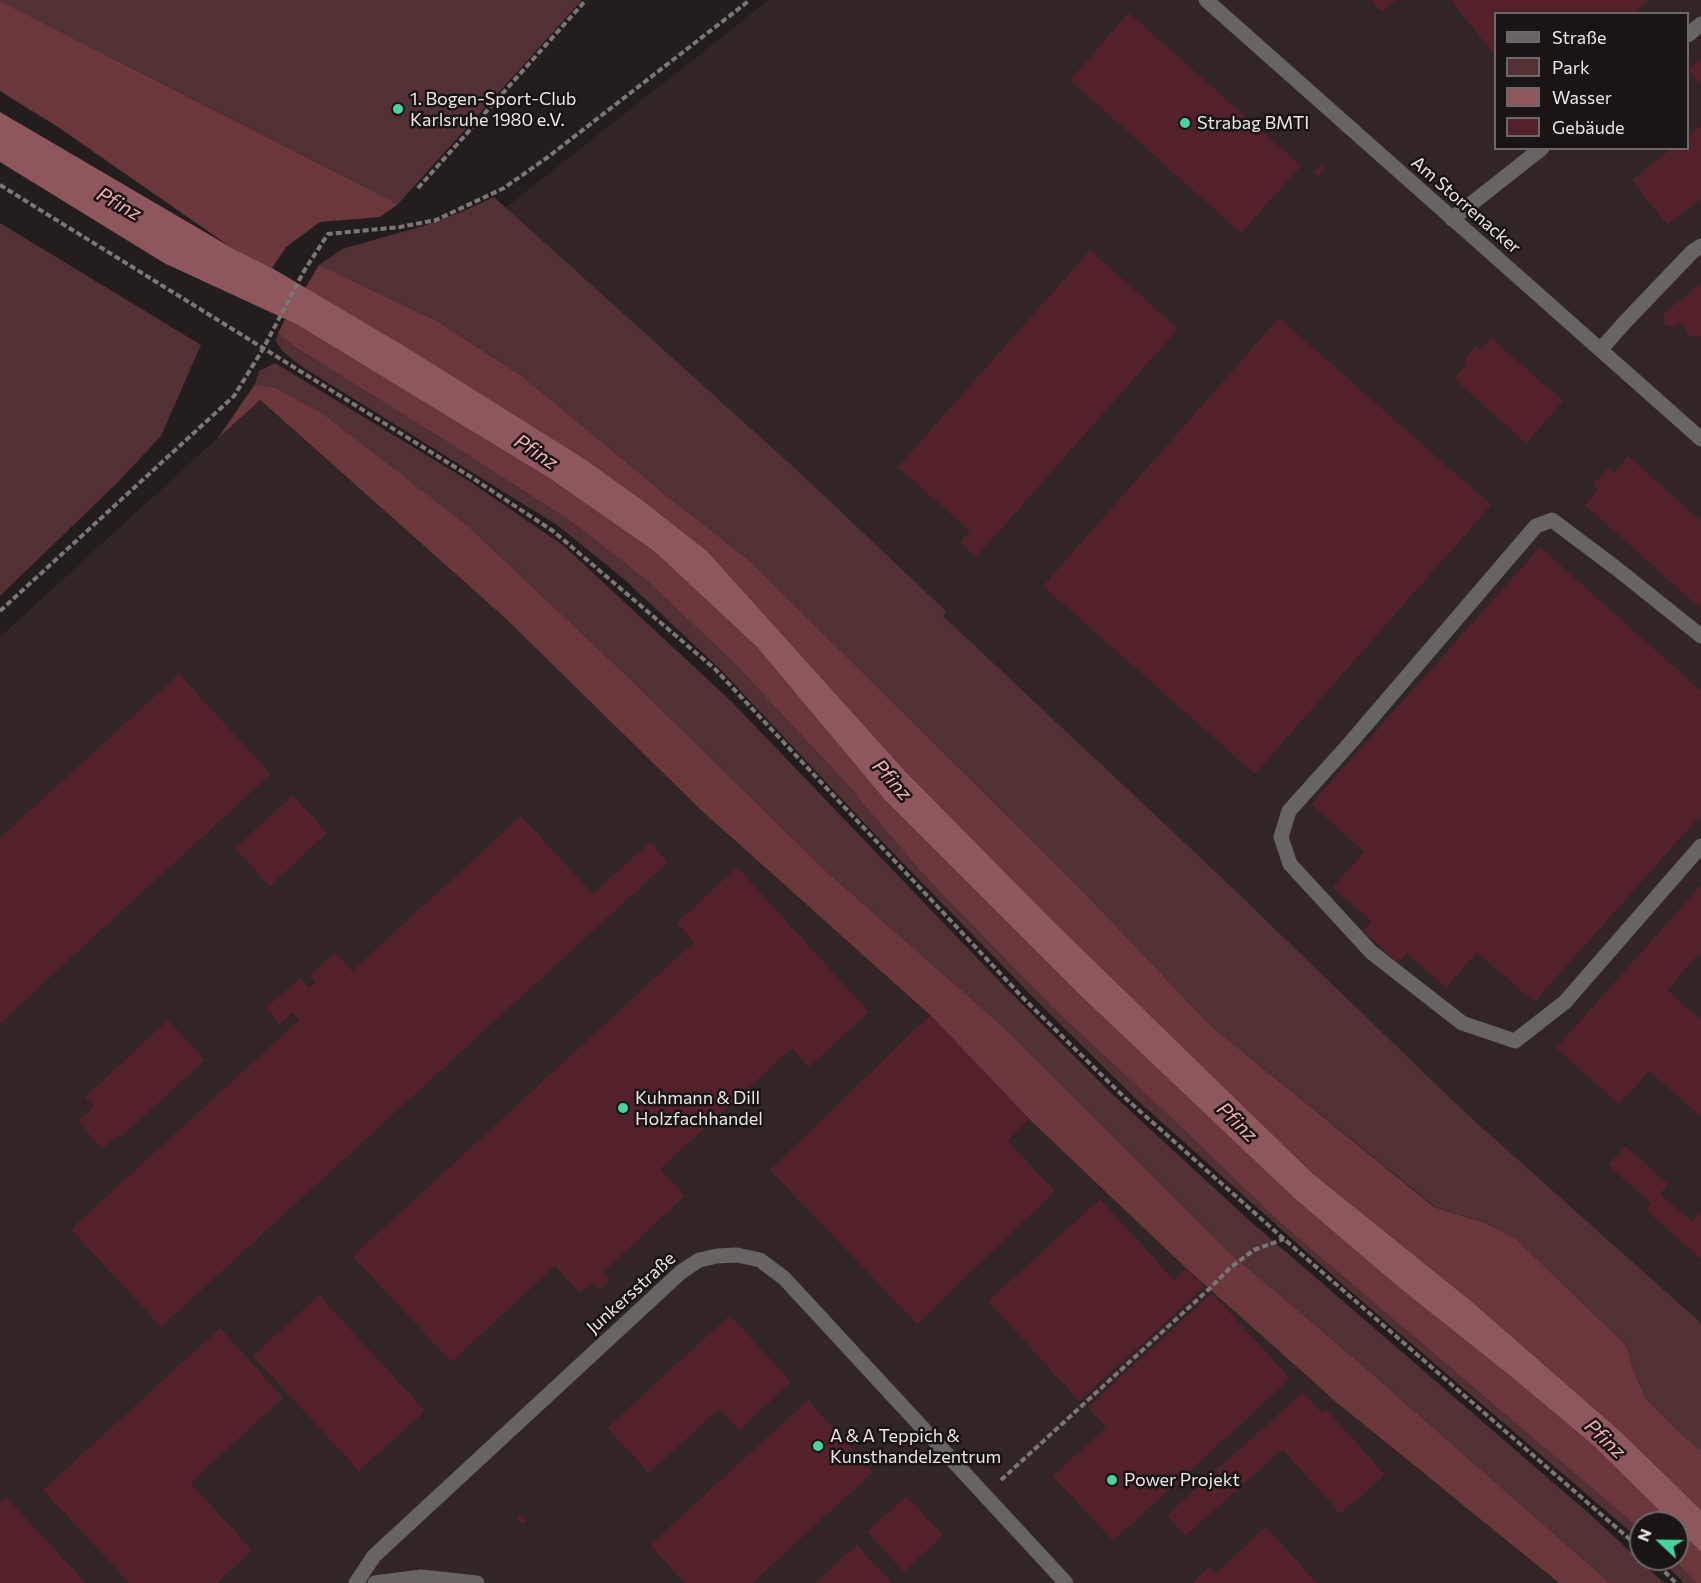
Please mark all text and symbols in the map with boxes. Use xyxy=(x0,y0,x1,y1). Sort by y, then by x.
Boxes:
legend xyxy=(1494,12,1689,150)
text: Straße xyxy=(1552,26,1607,48)
text: Park xyxy=(1552,56,1590,78)
text: Wasser xyxy=(1552,86,1612,108)
place label: 1. Bogen-Sport-Club Karlsruhe 1980 e.V. xyxy=(410,88,576,130)
marker: 1. Bogen-Sport-Club Karlsruhe 1980 e.V. xyxy=(391,102,405,116)
place label: Strabag BMTI xyxy=(1197,112,1309,134)
marker: Strabag BMTI xyxy=(1178,116,1192,130)
text: Gebäude xyxy=(1552,116,1625,138)
street label: Am Storrenacker xyxy=(1407,152,1525,258)
water label: Pfinz xyxy=(93,182,145,226)
water label: Pfinz xyxy=(510,429,562,475)
water label: Pfinz xyxy=(867,755,917,805)
place label: Kuhmann & Dill Holzfachhandel xyxy=(635,1087,763,1130)
water label: Pfinz xyxy=(1212,1097,1262,1147)
marker: Kuhmann & Dill Holzfachhandel xyxy=(616,1101,630,1115)
street label: Junkersstraße xyxy=(582,1248,680,1338)
water label: Pfinz xyxy=(1580,1414,1630,1464)
place label: A & A Teppich & Kunsthandelzentrum xyxy=(830,1425,1001,1468)
marker: A & A Teppich & Kunsthandelzentrum xyxy=(811,1439,825,1453)
place label: Power Projekt xyxy=(1124,1469,1240,1491)
marker: Power Projekt xyxy=(1105,1473,1119,1487)
north arrow xyxy=(1629,1511,1689,1571)
text: N xyxy=(1633,1526,1655,1544)

